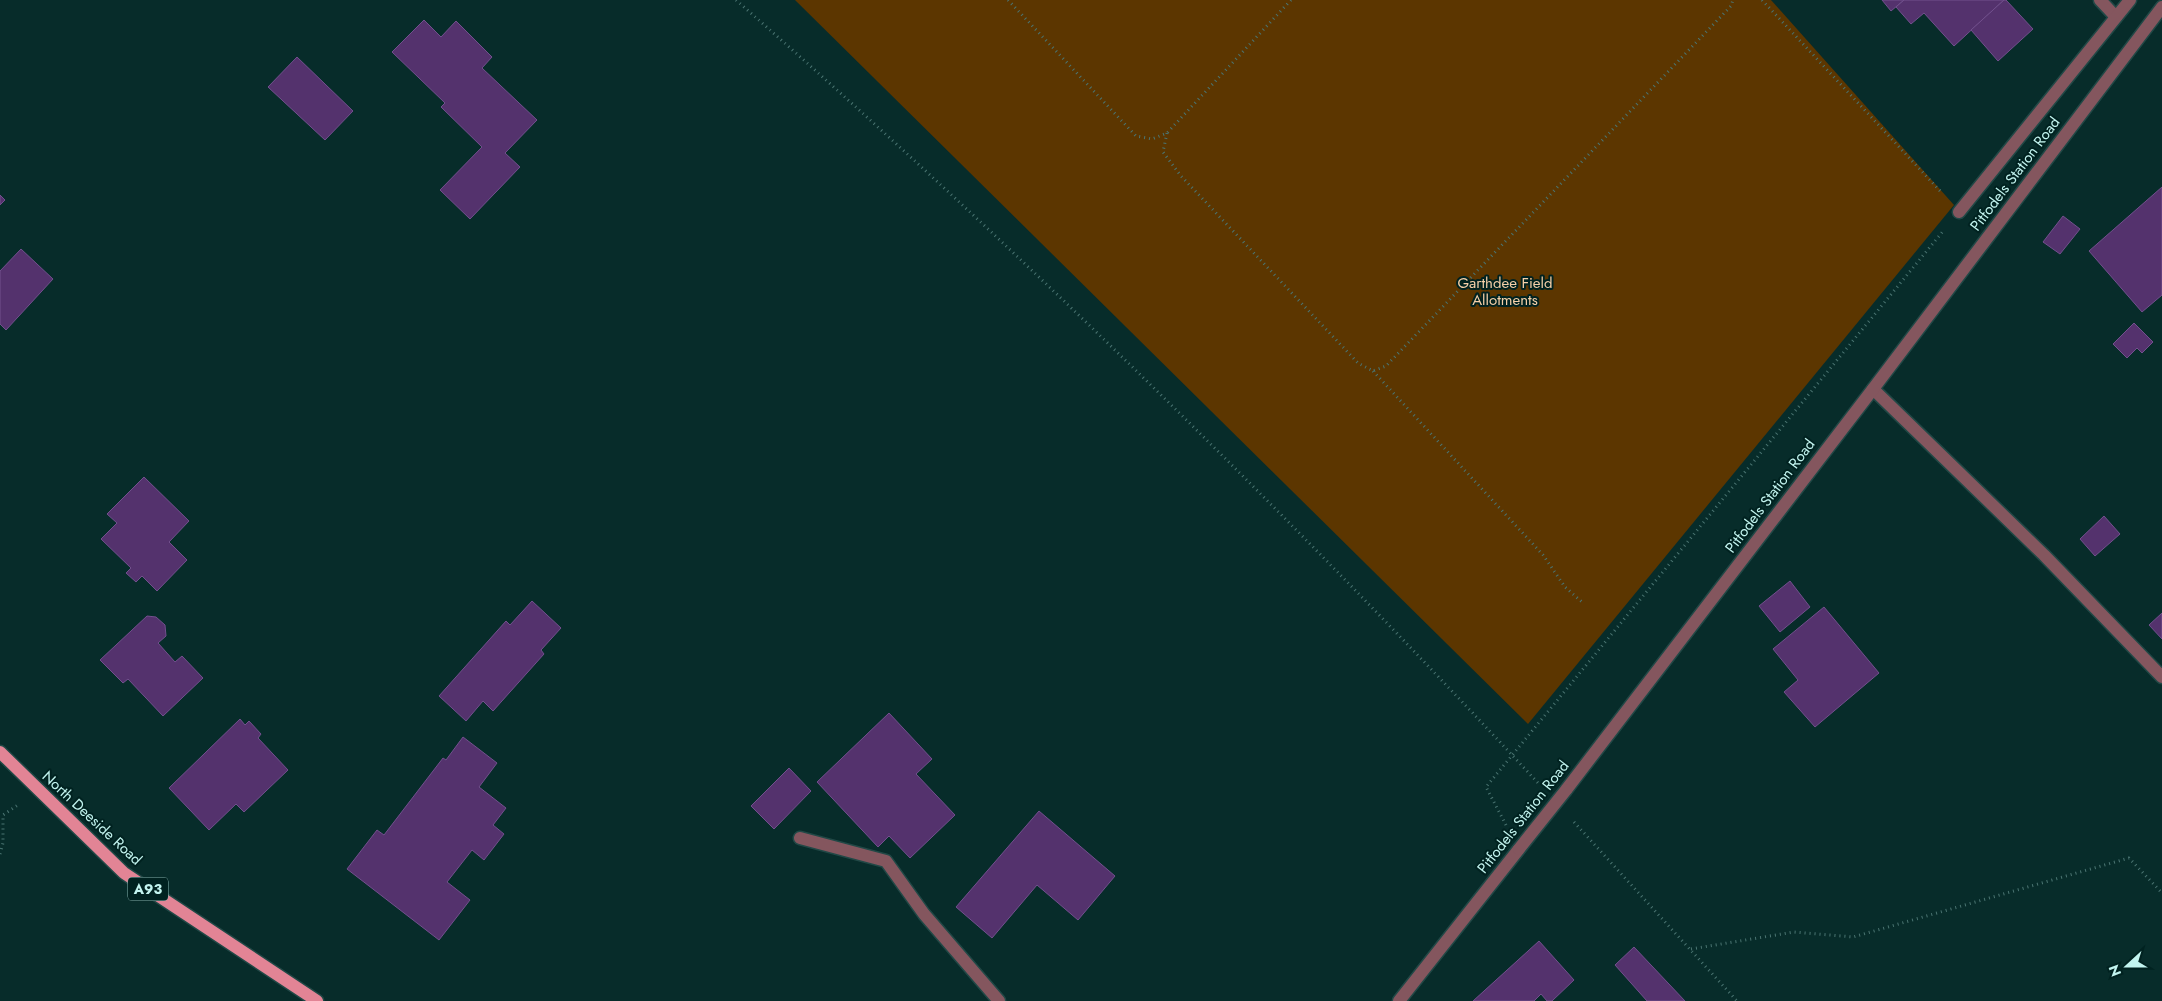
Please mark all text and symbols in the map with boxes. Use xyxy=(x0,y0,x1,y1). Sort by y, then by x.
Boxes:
street label: Pitfodels Station Road xyxy=(1965,112,2065,236)
park label: Garthdee Field Allotments xyxy=(1457,272,1553,311)
street label: Pitfodels Station Road xyxy=(1720,434,1820,558)
street label: Pitfodels Station Road xyxy=(1472,756,1574,878)
street label: North Deeside Road xyxy=(37,766,147,870)
road number: A93 xyxy=(128,878,168,901)
north arrow xyxy=(2102,941,2152,991)
text: N xyxy=(2104,962,2126,979)

